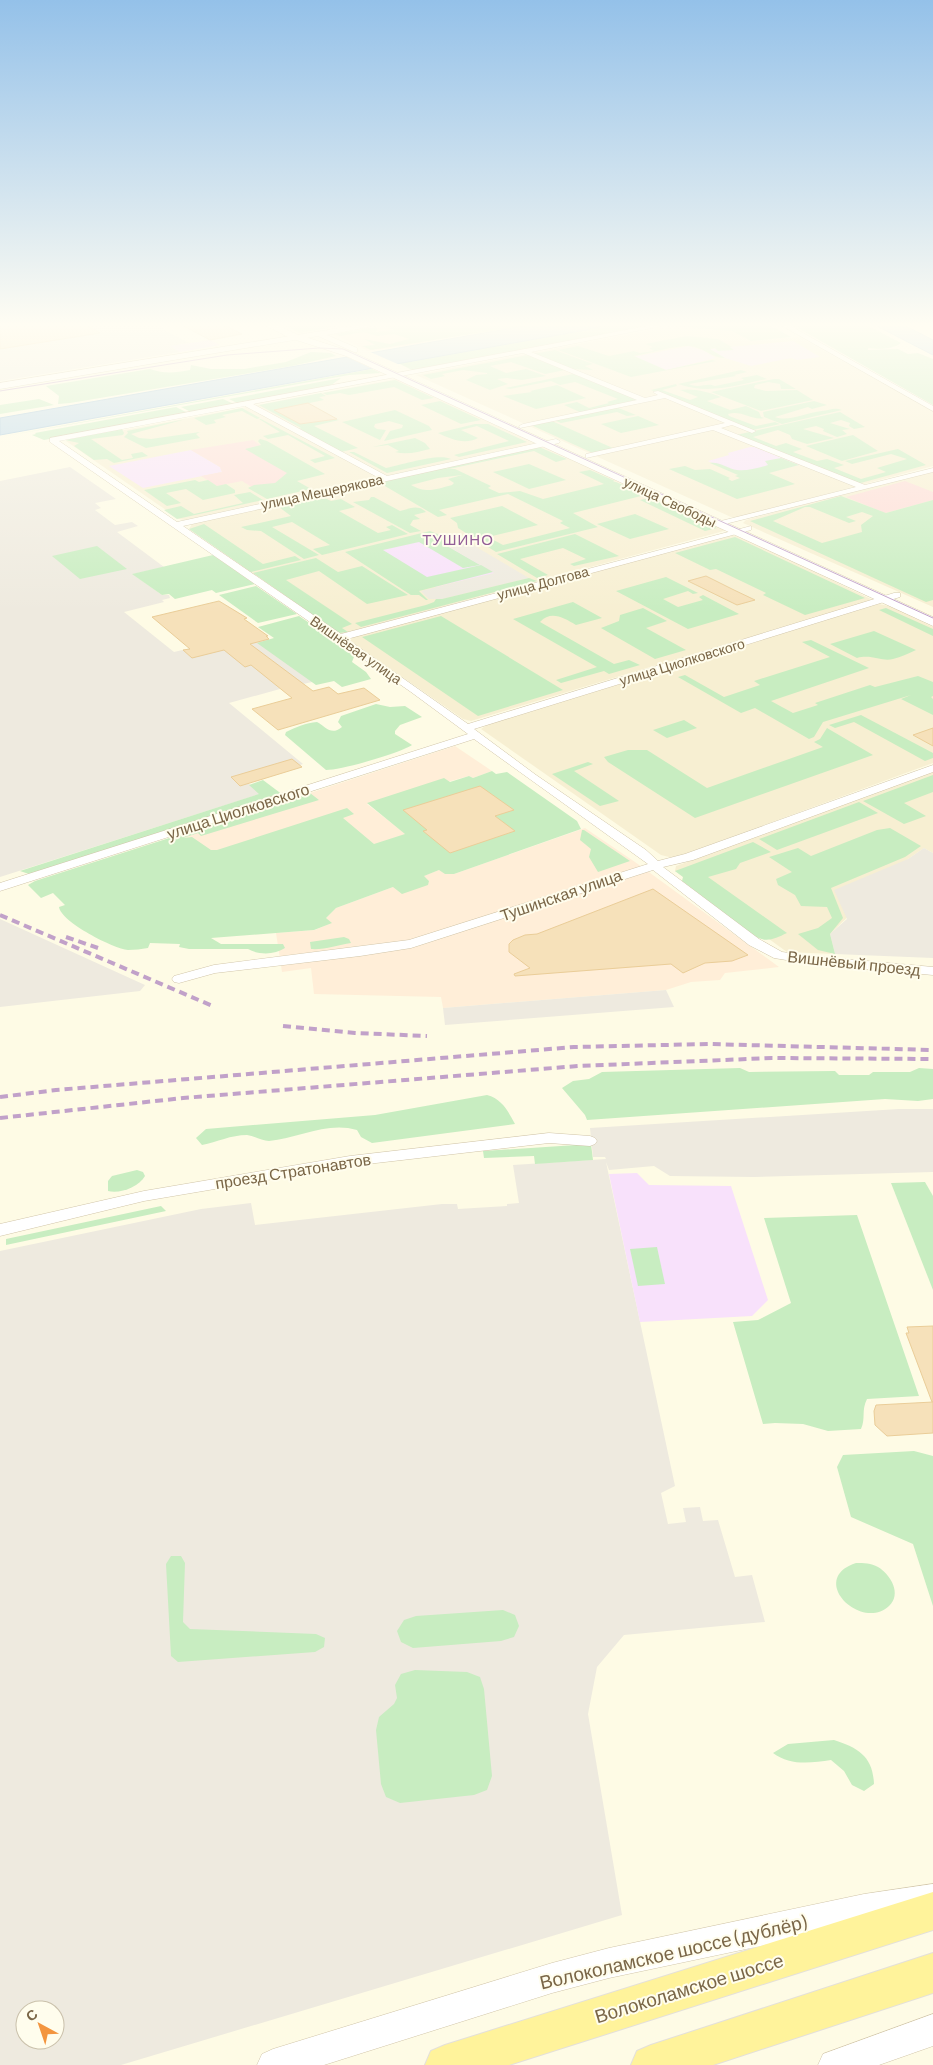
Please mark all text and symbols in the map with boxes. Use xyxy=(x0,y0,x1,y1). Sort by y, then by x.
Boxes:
street label: улица Мещерякова xyxy=(259,470,385,513)
street label: улица Свободы xyxy=(621,473,719,530)
district label: ТУШИНО xyxy=(422,530,494,548)
street label: улица Долгова xyxy=(495,562,591,603)
street label: Вишнёвая улица xyxy=(307,612,406,688)
street label: улица Циолковского xyxy=(617,634,747,689)
street label: улица Циолковского xyxy=(164,778,312,843)
street label: Тушинская улица xyxy=(497,865,624,924)
street label: Вишнёвый проезд xyxy=(787,946,922,979)
street label: проезд Стратонавтов xyxy=(214,1149,372,1192)
street label: Волоколамское шоссе (дублёр) xyxy=(537,1910,809,1994)
street label: Волоколамское шоссе xyxy=(592,1948,786,2028)
north arrow xyxy=(15,2000,65,2050)
text: С xyxy=(22,2005,41,2024)

